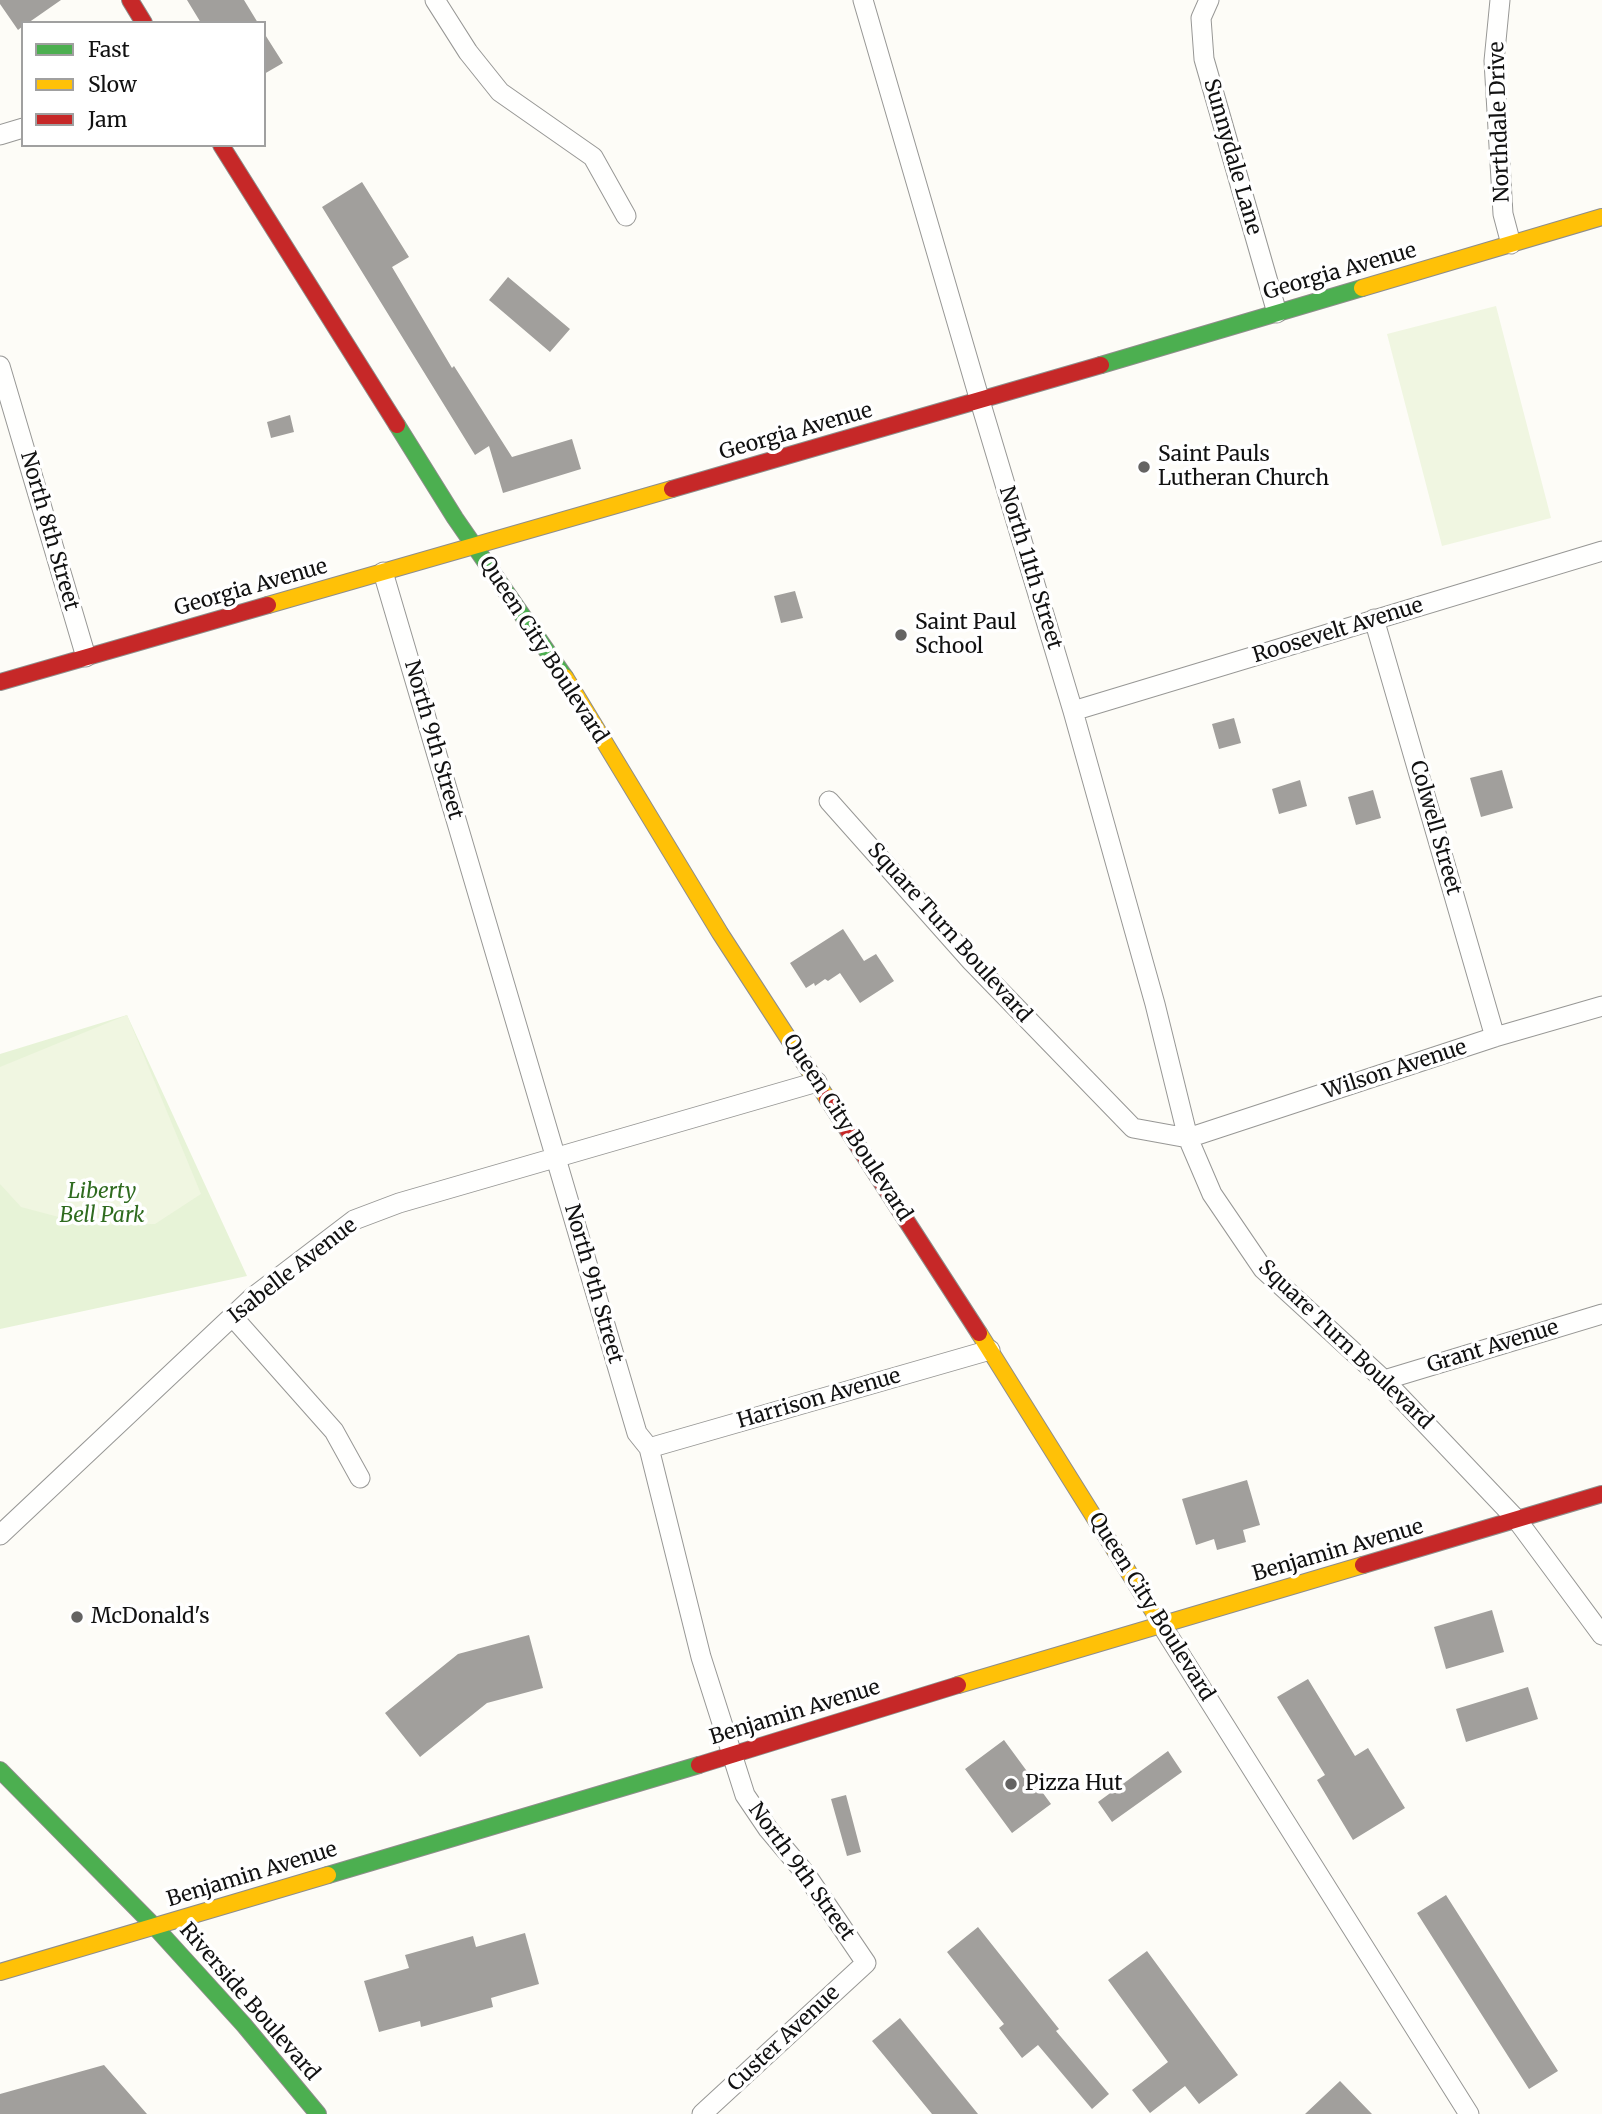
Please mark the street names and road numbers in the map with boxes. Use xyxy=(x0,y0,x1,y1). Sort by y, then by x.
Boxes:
street label: Northdale Drive xyxy=(1485,41,1515,203)
street label: Sunnydale Lane xyxy=(1198,76,1266,238)
street label: Georgia Avenue xyxy=(1261,238,1419,306)
street label: Georgia Avenue xyxy=(717,398,875,466)
street label: North 8th Street xyxy=(14,449,84,613)
street label: North 11th Street xyxy=(993,483,1067,653)
street label: Queen City Boulevard xyxy=(473,552,613,748)
street label: Georgia Avenue xyxy=(172,554,330,622)
street label: Roosevelt Avenue xyxy=(1250,593,1426,669)
street label: North 9th Street xyxy=(398,658,468,822)
street label: Colwell Street xyxy=(1404,758,1466,898)
street label: Square Turn Boulevard xyxy=(862,838,1036,1028)
street label: Queen City Boulevard xyxy=(777,1030,917,1226)
street label: Wilson Avenue xyxy=(1320,1035,1470,1105)
street label: North 9th Street xyxy=(558,1202,628,1366)
street label: Isabelle Avenue xyxy=(224,1213,362,1329)
street label: Square Turn Boulevard xyxy=(1253,1255,1437,1435)
street label: Grant Avenue xyxy=(1424,1315,1562,1379)
street label: Harrison Avenue xyxy=(734,1364,904,1434)
street label: Queen City Boulevard xyxy=(1083,1508,1219,1706)
street label: Benjamin Avenue xyxy=(1250,1515,1426,1587)
street label: Benjamin Avenue xyxy=(707,1675,883,1751)
street label: North 9th Street xyxy=(742,1798,860,1946)
street label: Benjamin Avenue xyxy=(164,1837,340,1913)
street label: Riverside Boulevard xyxy=(174,1918,324,2086)
street label: Custer Avenue xyxy=(723,1981,845,2097)

